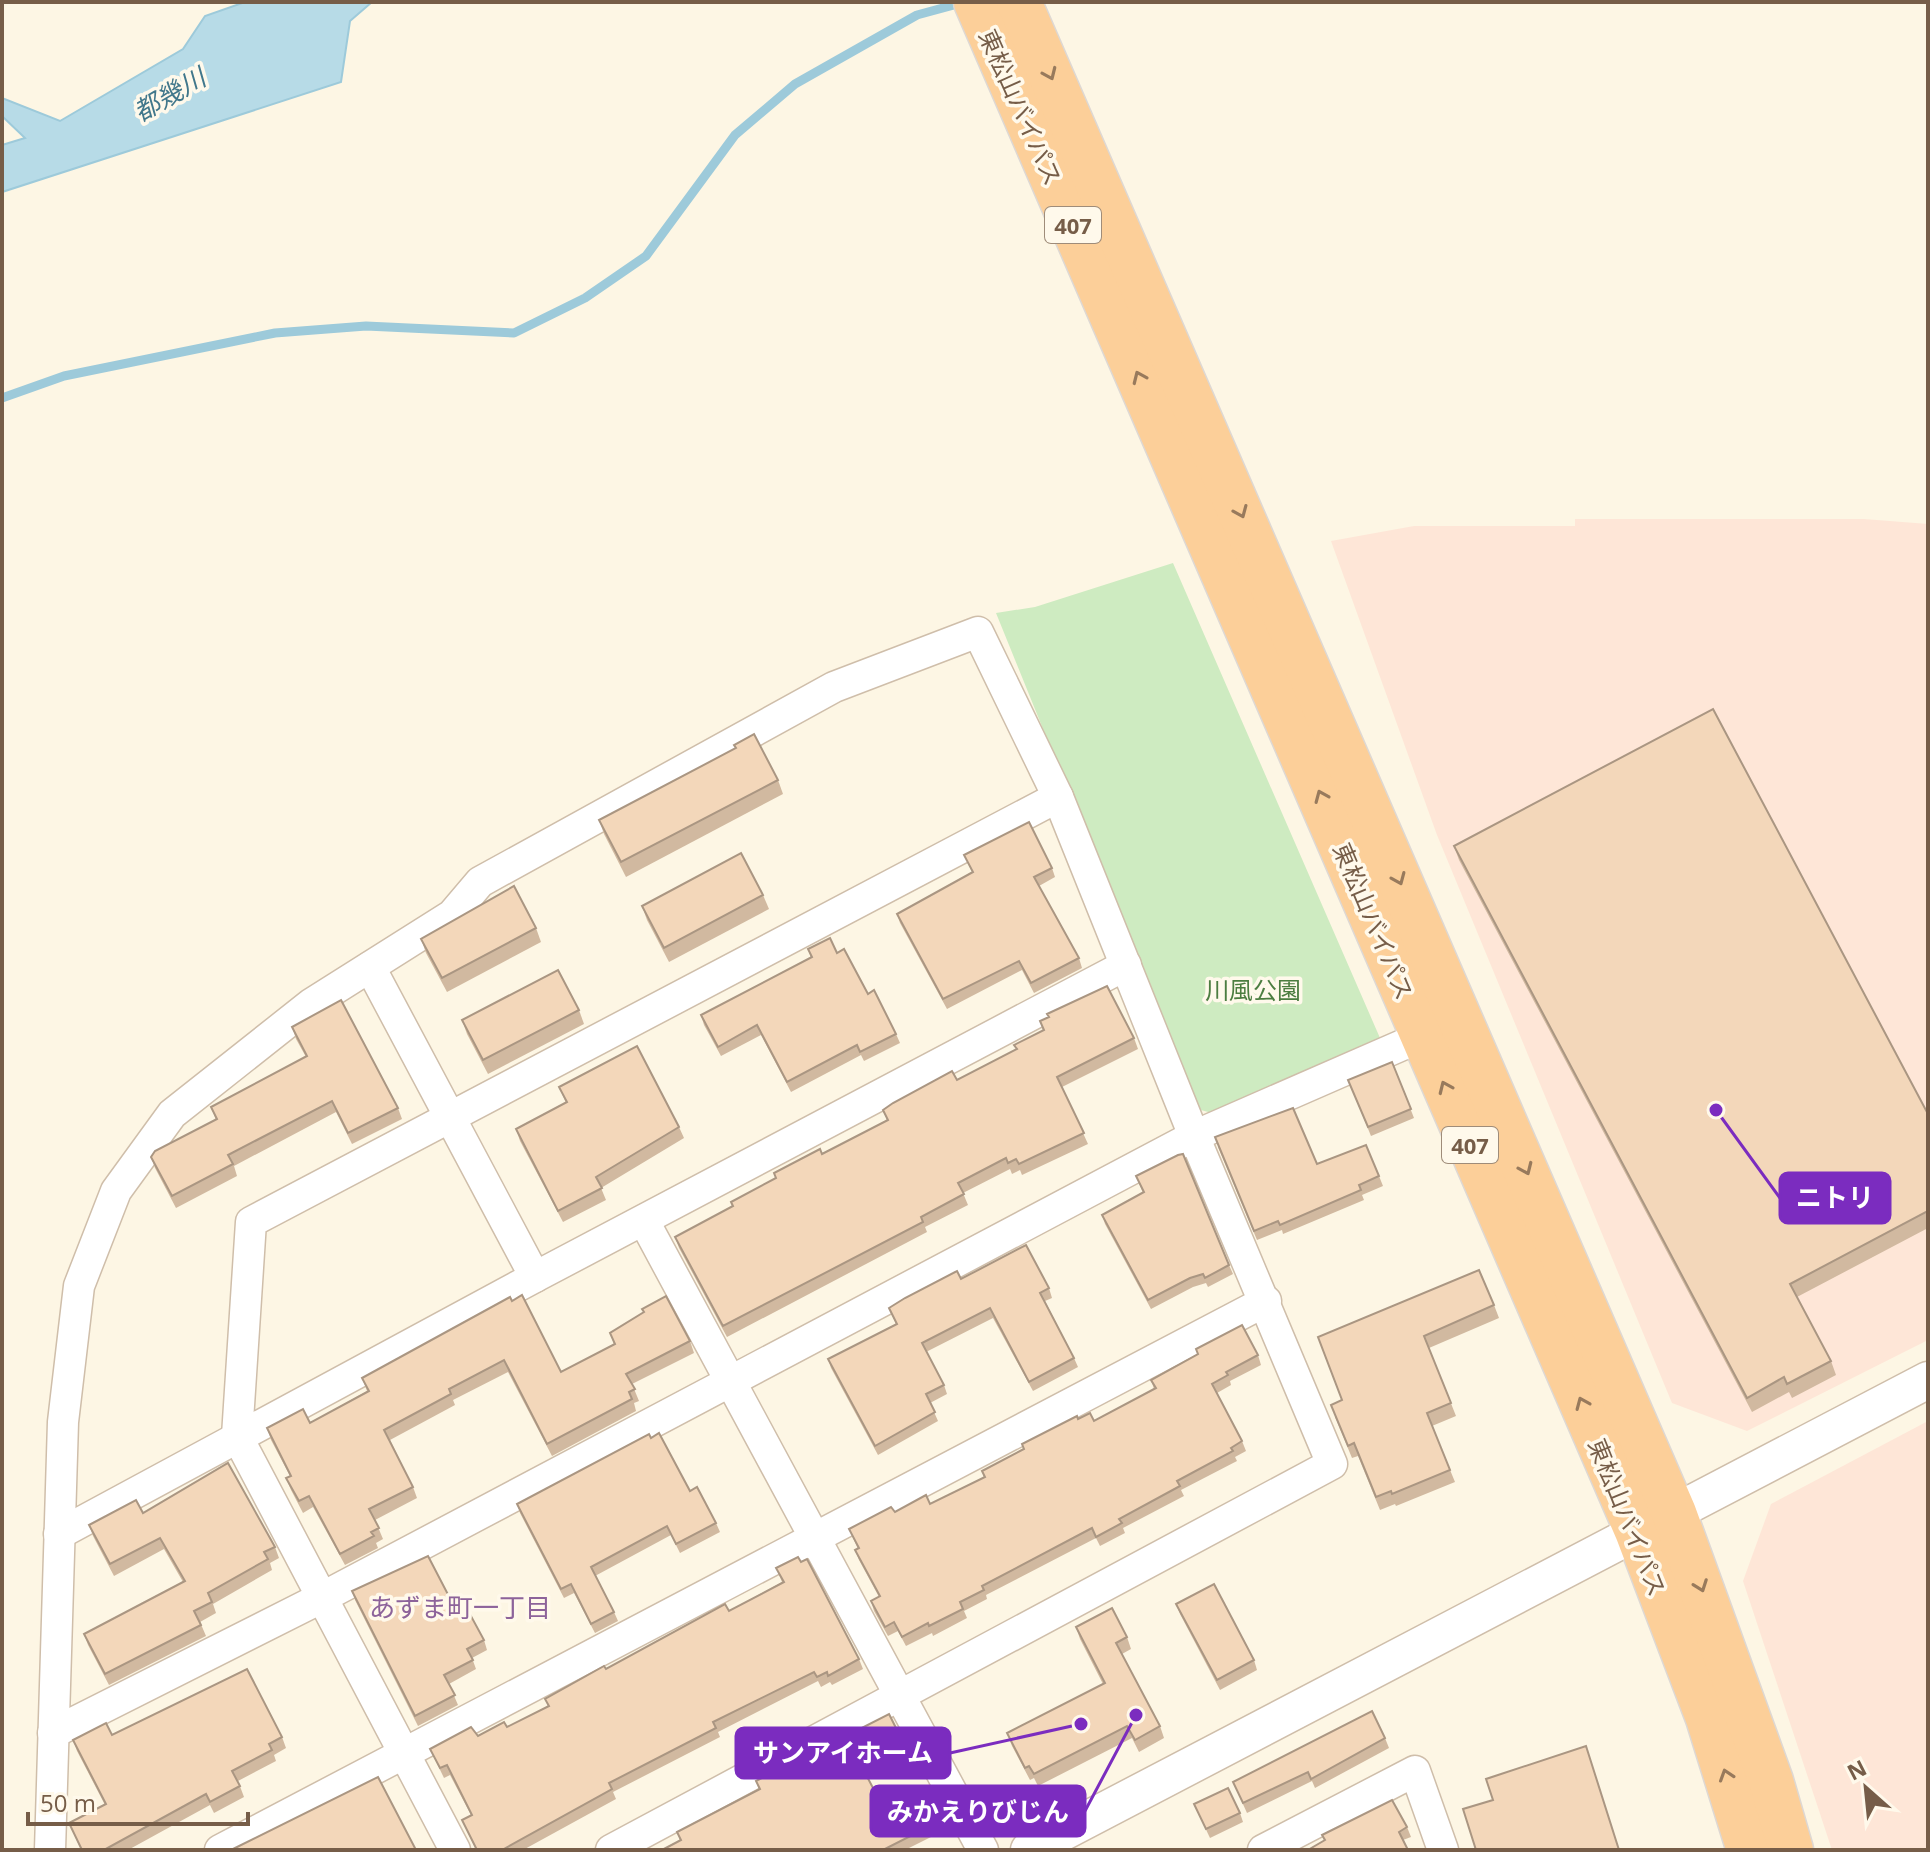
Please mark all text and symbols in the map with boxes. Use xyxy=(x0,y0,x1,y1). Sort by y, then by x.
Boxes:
street label: 東松山バイパス xyxy=(972,24,1070,190)
water label: 都幾川 xyxy=(126,57,214,129)
one-way arrow xyxy=(1041,65,1057,80)
road number: 407 xyxy=(1045,207,1101,243)
one-way arrow xyxy=(1133,371,1149,385)
one-way arrow xyxy=(1231,504,1247,518)
one-way arrow xyxy=(1315,790,1331,804)
street label: 東松山バイパス xyxy=(1326,837,1422,1005)
one-way arrow xyxy=(1390,871,1406,886)
park label: 川風公園 xyxy=(1205,973,1301,1006)
one-way arrow xyxy=(1439,1081,1455,1095)
road number: 407 xyxy=(1442,1127,1498,1163)
one-way arrow xyxy=(1516,1161,1532,1175)
callout: ニトリ xyxy=(1780,1173,1890,1223)
text: ニトリ xyxy=(1796,1179,1874,1215)
one-way arrow xyxy=(1575,1397,1591,1411)
street label: 東松山バイパス xyxy=(1581,1433,1675,1601)
one-way arrow xyxy=(1691,1578,1708,1592)
district label: あずま町一丁目 xyxy=(369,1589,551,1625)
callout: サンアイホーム xyxy=(736,1728,950,1778)
text: サンアイホーム xyxy=(753,1734,933,1770)
north arrow xyxy=(1826,1748,1906,1828)
text: N xyxy=(1842,1752,1871,1787)
one-way arrow xyxy=(1719,1769,1735,1783)
scale bar xyxy=(28,1776,248,1826)
text: 50 m xyxy=(40,1786,96,1819)
callout: みかえりびじん xyxy=(871,1786,1085,1836)
text: みかえりびじん xyxy=(887,1793,1069,1829)

